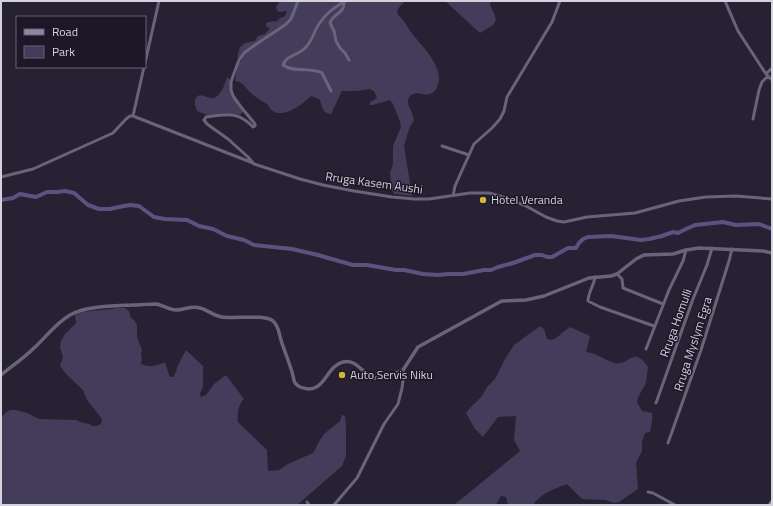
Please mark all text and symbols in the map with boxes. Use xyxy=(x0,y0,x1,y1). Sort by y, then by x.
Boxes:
legend xyxy=(16,16,146,68)
text: Road xyxy=(52,22,78,41)
text: Park xyxy=(52,42,75,61)
street label: Rruga Kasem Aushi xyxy=(324,166,424,199)
place label: Hotel Veranda xyxy=(491,190,563,209)
marker: Hotel Veranda xyxy=(478,195,488,205)
street label: Rruga Homulli xyxy=(654,286,697,360)
street label: Rruga Myslym Egra xyxy=(668,294,717,393)
place label: Auto Servis Niku xyxy=(350,365,433,384)
marker: Auto Servis Niku xyxy=(337,370,347,380)

